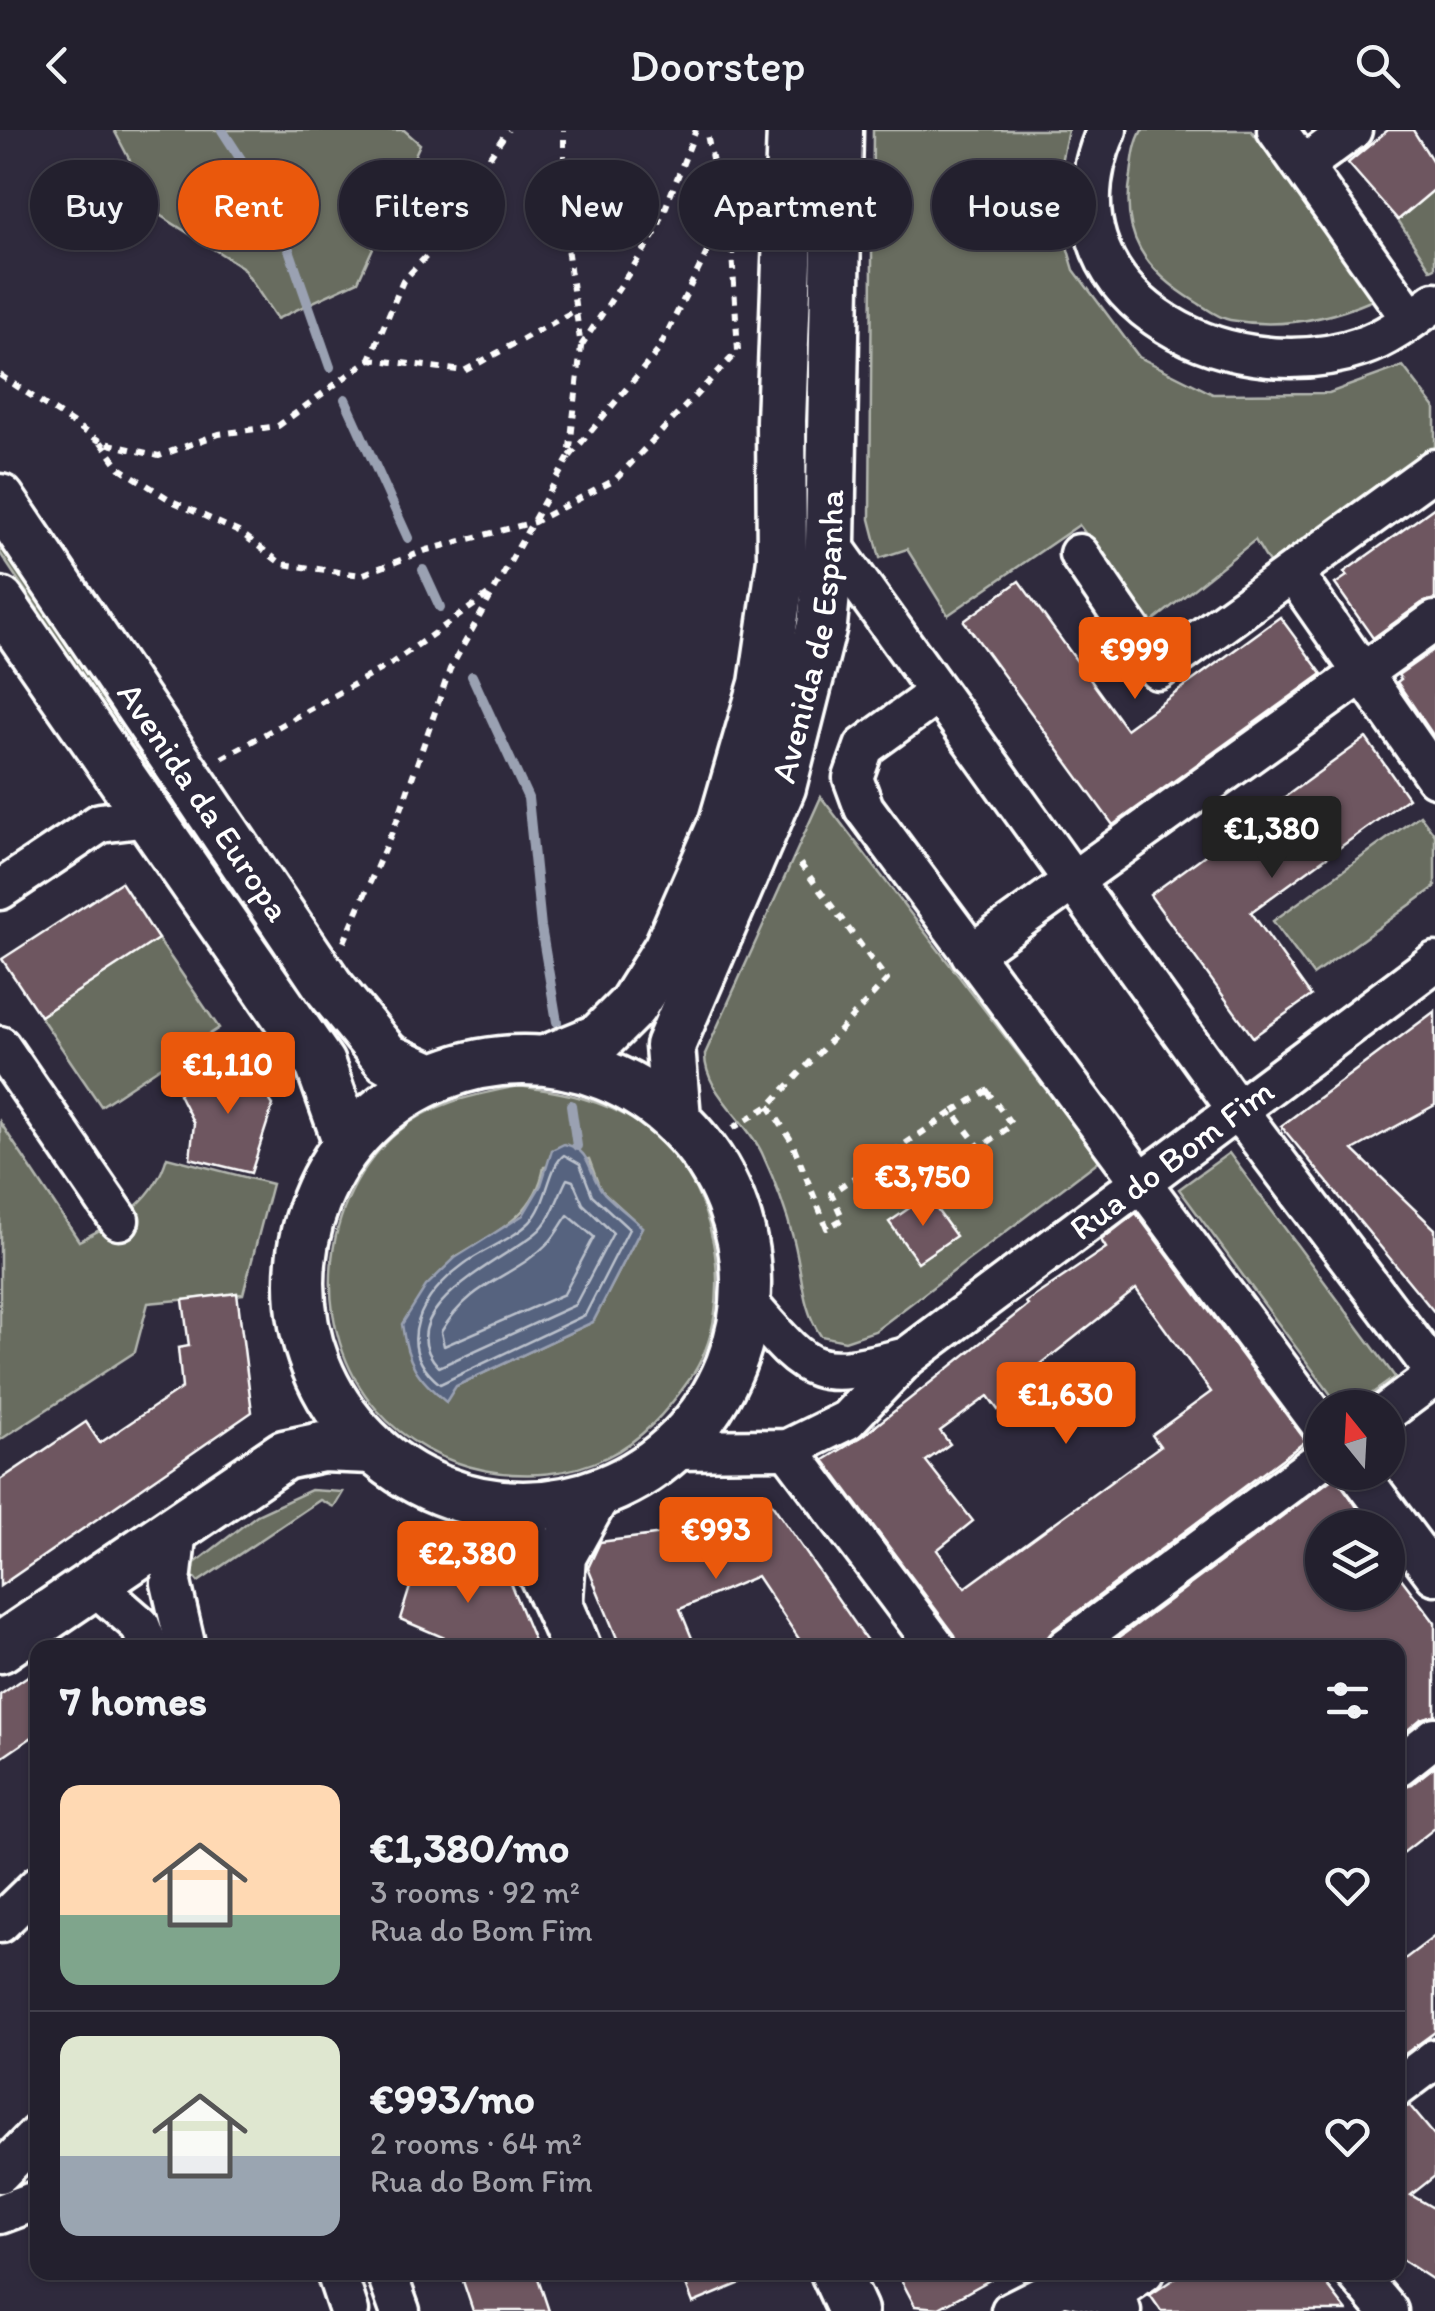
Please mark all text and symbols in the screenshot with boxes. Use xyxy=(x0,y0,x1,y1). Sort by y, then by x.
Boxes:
icon: back xyxy=(30,38,85,93)
text: Doorstep xyxy=(630,38,806,92)
icon: search xyxy=(1350,38,1405,93)
chip: Buy xyxy=(30,160,158,250)
chip: Rent xyxy=(178,160,319,250)
chip: Filters xyxy=(339,160,505,250)
chip: New xyxy=(525,160,659,250)
chip: Apartment xyxy=(679,160,912,250)
chip: House xyxy=(932,160,1096,250)
street label: Avenida de Espanha xyxy=(762,489,852,787)
pin: €999 xyxy=(1076,617,1194,702)
text: €999 xyxy=(1101,630,1169,668)
street label: Avenida da Europa xyxy=(109,674,300,929)
pin: €1,380 xyxy=(1191,796,1353,881)
text: €1,380 xyxy=(1224,809,1320,847)
pin: €1,110 xyxy=(147,1032,309,1117)
text: €1,110 xyxy=(183,1045,273,1083)
street label: Rua do Bom Fim xyxy=(1061,1069,1282,1249)
pin: €3,750 xyxy=(842,1144,1004,1229)
text: €3,750 xyxy=(875,1157,971,1195)
pin: €1,630 xyxy=(985,1362,1147,1447)
text: €1,630 xyxy=(1019,1375,1113,1413)
north arrow xyxy=(1305,1390,1405,1490)
map controls xyxy=(1305,1390,1405,1610)
pin: €993 xyxy=(657,1497,775,1582)
text: €993 xyxy=(681,1510,751,1548)
button: layers xyxy=(1305,1510,1405,1610)
pin: €2,380 xyxy=(387,1521,549,1606)
text: €2,380 xyxy=(419,1534,517,1572)
icon: filters xyxy=(1320,1673,1375,1728)
text: 7 homes xyxy=(60,1675,207,1726)
text: €1,380/mo xyxy=(370,1822,570,1873)
icon: home xyxy=(140,1825,260,1945)
icon: heart xyxy=(1320,1858,1375,1913)
text: 3 rooms · 92 m² xyxy=(370,1873,580,1911)
text: Rua do Bom Fim xyxy=(370,1911,593,1949)
text: €993/mo xyxy=(370,2073,535,2124)
icon: home xyxy=(140,2076,260,2196)
icon: heart xyxy=(1320,2109,1375,2164)
text: 2 rooms · 64 m² xyxy=(370,2124,582,2162)
text: Rua do Bom Fim xyxy=(370,2162,593,2200)

